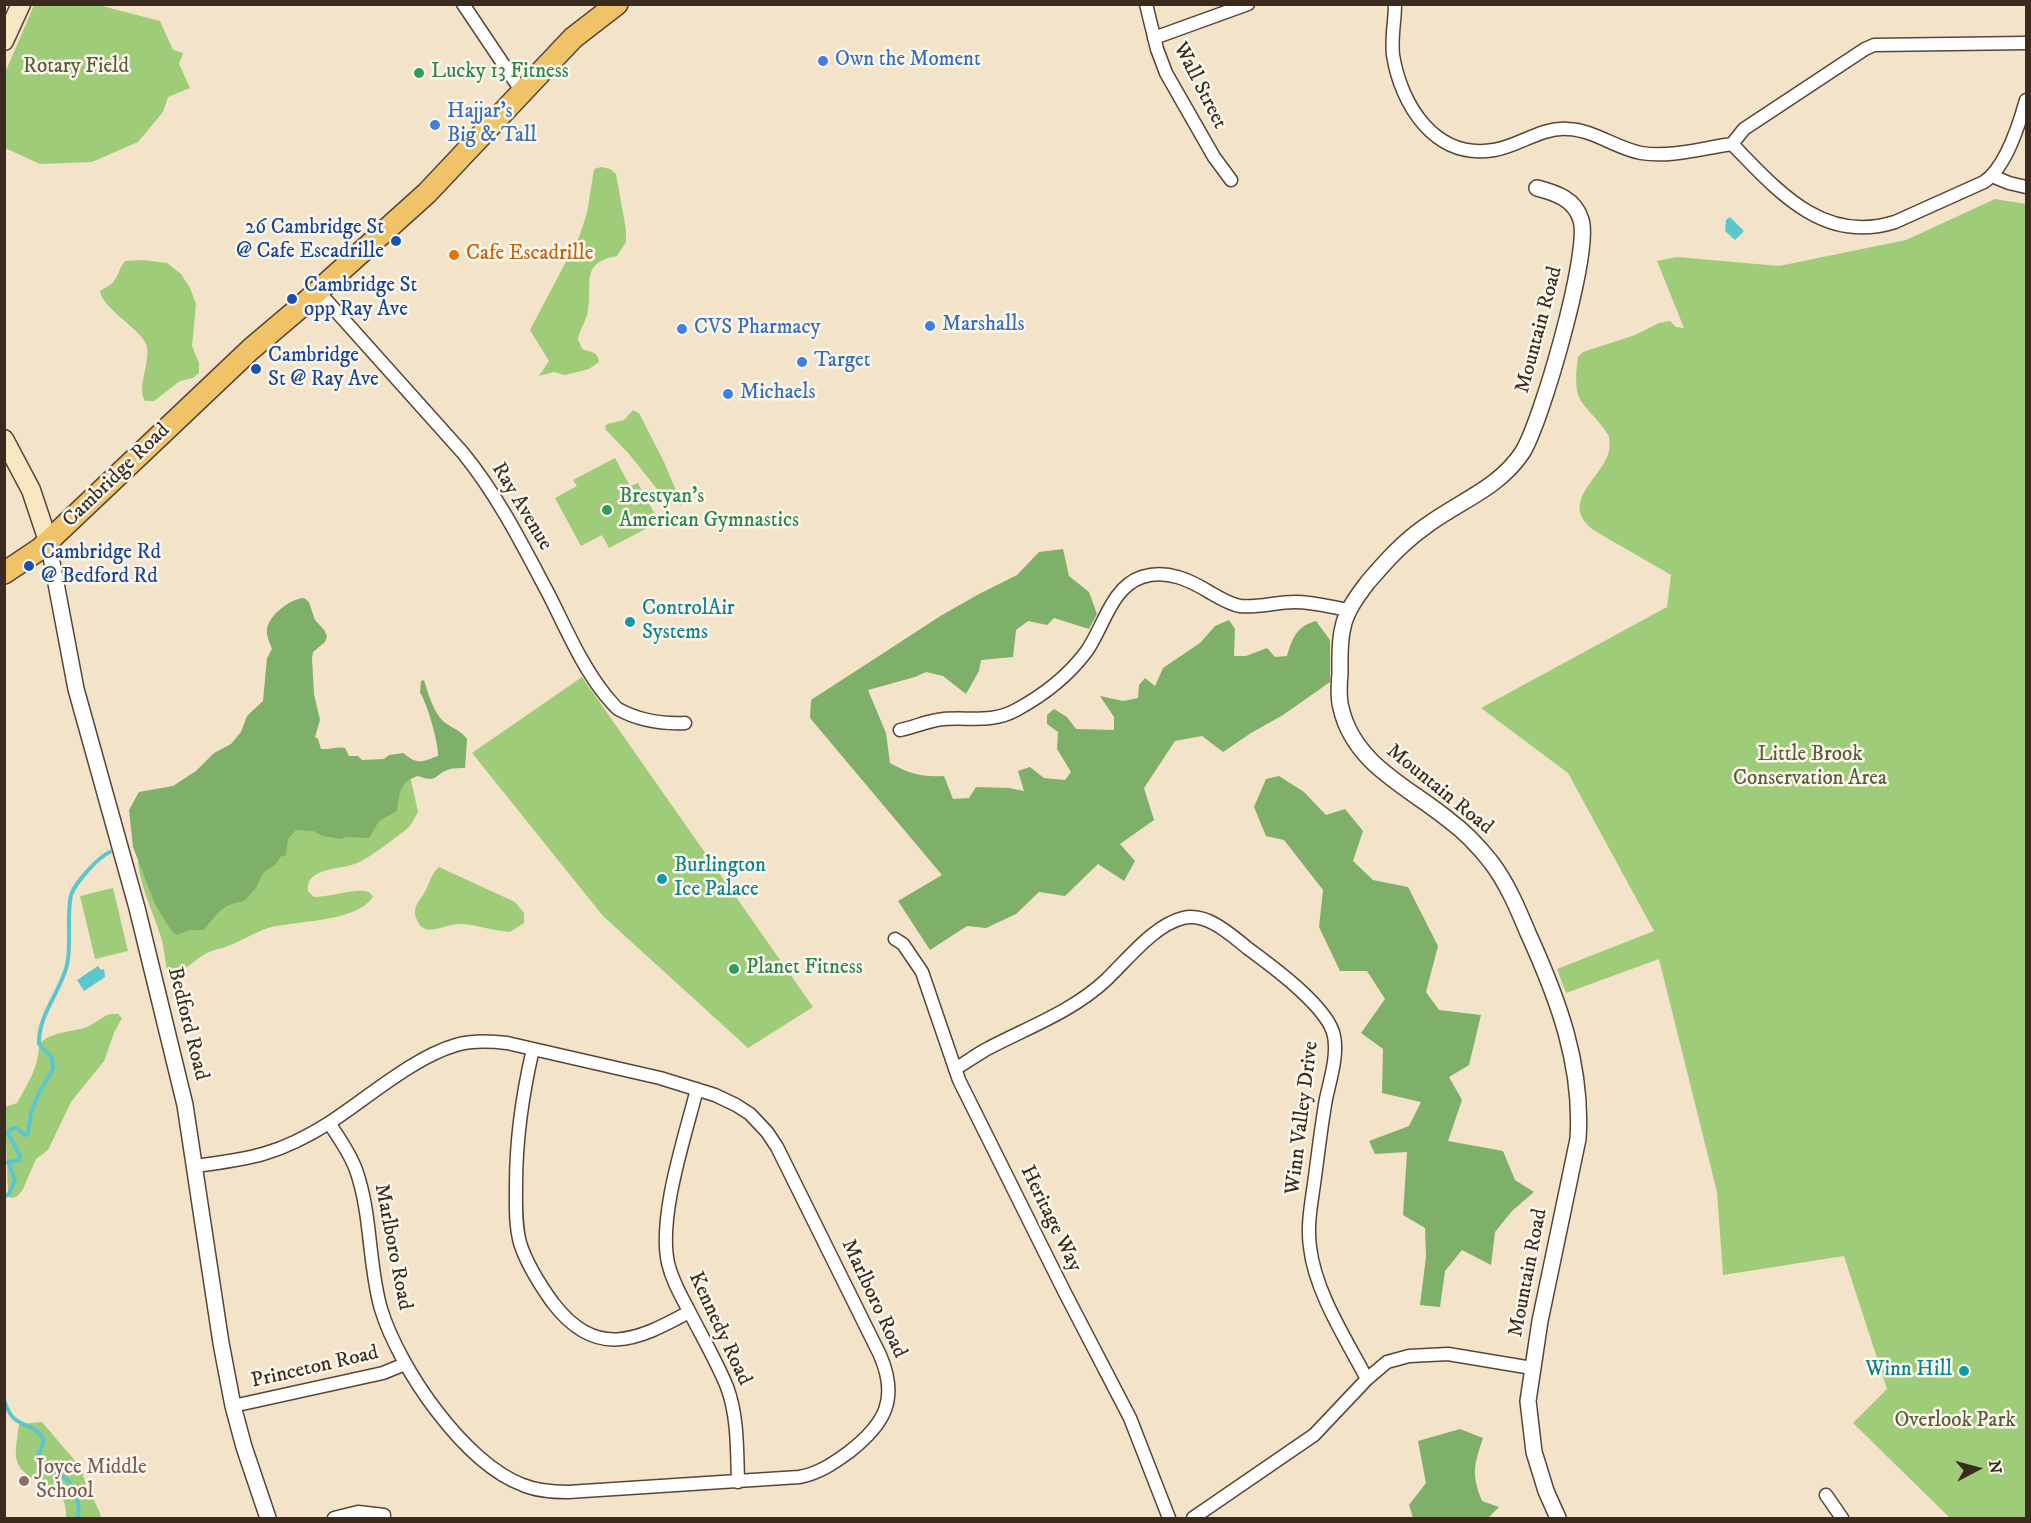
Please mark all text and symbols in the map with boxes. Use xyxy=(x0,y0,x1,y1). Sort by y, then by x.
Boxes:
street label: Wall Street xyxy=(1167,39,1231,133)
place label: Own the Moment xyxy=(835,48,981,74)
marker: Own the Moment xyxy=(816,54,830,68)
park label: Rotary Field xyxy=(23,55,129,81)
place label: Lucky 13 Fitness xyxy=(431,60,569,86)
marker: Lucky 13 Fitness xyxy=(412,66,426,80)
place label: Hajjar's Big & Tall xyxy=(447,100,537,150)
marker: Hajjar's Big & Tall xyxy=(428,118,442,132)
place label: 26 Cambridge St @ Cafe Escadrille xyxy=(236,216,384,266)
marker: 26 Cambridge St @ Cafe Escadrille xyxy=(389,234,403,248)
place label: Cafe Escadrille xyxy=(466,242,593,268)
marker: Cafe Escadrille xyxy=(447,248,461,262)
street label: Mountain Road xyxy=(1511,264,1569,396)
place label: Cambridge St opp Ray Ave xyxy=(304,274,417,324)
marker: Cambridge St opp Ray Ave xyxy=(285,292,299,306)
place label: Marshalls xyxy=(942,313,1025,339)
place label: CVS Pharmacy xyxy=(694,316,820,342)
marker: Marshalls xyxy=(923,319,937,333)
marker: CVS Pharmacy xyxy=(675,322,689,336)
place label: Cambridge St @ Ray Ave xyxy=(268,344,379,394)
place label: Target xyxy=(814,349,870,375)
marker: Target xyxy=(795,355,809,369)
marker: Cambridge St @ Ray Ave xyxy=(249,362,263,376)
place label: Michaels xyxy=(740,381,816,407)
marker: Michaels xyxy=(721,387,735,401)
street label: Cambridge Road xyxy=(58,419,176,533)
street label: Ray Avenue xyxy=(485,459,557,555)
place label: Brestyan's American Gymnastics xyxy=(619,485,799,535)
marker: Brestyan's American Gymnastics xyxy=(600,503,614,517)
place label: Cambridge Rd @ Bedford Rd xyxy=(41,541,161,591)
marker: Cambridge Rd @ Bedford Rd xyxy=(22,559,36,573)
place label: ControlAir Systems xyxy=(642,597,735,647)
marker: ControlAir Systems xyxy=(623,615,637,629)
street label: Mountain Road xyxy=(1381,739,1497,841)
park label: Little Brook Conservation Area xyxy=(1733,743,1887,793)
place label: Burlington Ice Palace xyxy=(674,854,766,904)
marker: Burlington Ice Palace xyxy=(655,872,669,886)
place label: Planet Fitness xyxy=(746,956,863,982)
marker: Planet Fitness xyxy=(727,962,741,976)
street label: Bedford Road xyxy=(161,965,213,1083)
street label: Winn Valley Drive xyxy=(1281,1040,1325,1196)
street label: Heritage Way xyxy=(1013,1162,1087,1276)
street label: Marlboro Road xyxy=(367,1182,417,1312)
street label: Mountain Road xyxy=(1504,1207,1554,1339)
street label: Marlboro Road xyxy=(835,1236,911,1362)
street label: Kennedy Road xyxy=(682,1268,756,1390)
street label: Princeton Road xyxy=(249,1341,381,1395)
place label: Winn Hill xyxy=(1865,1358,1952,1384)
marker: Winn Hill xyxy=(1957,1364,1971,1378)
park label: Overlook Park xyxy=(1894,1409,2016,1435)
north arrow xyxy=(1947,1439,2007,1499)
place label: Joyce Middle School xyxy=(36,1456,147,1506)
text: N xyxy=(1984,1460,2006,1475)
marker: Joyce Middle School xyxy=(17,1474,31,1488)

